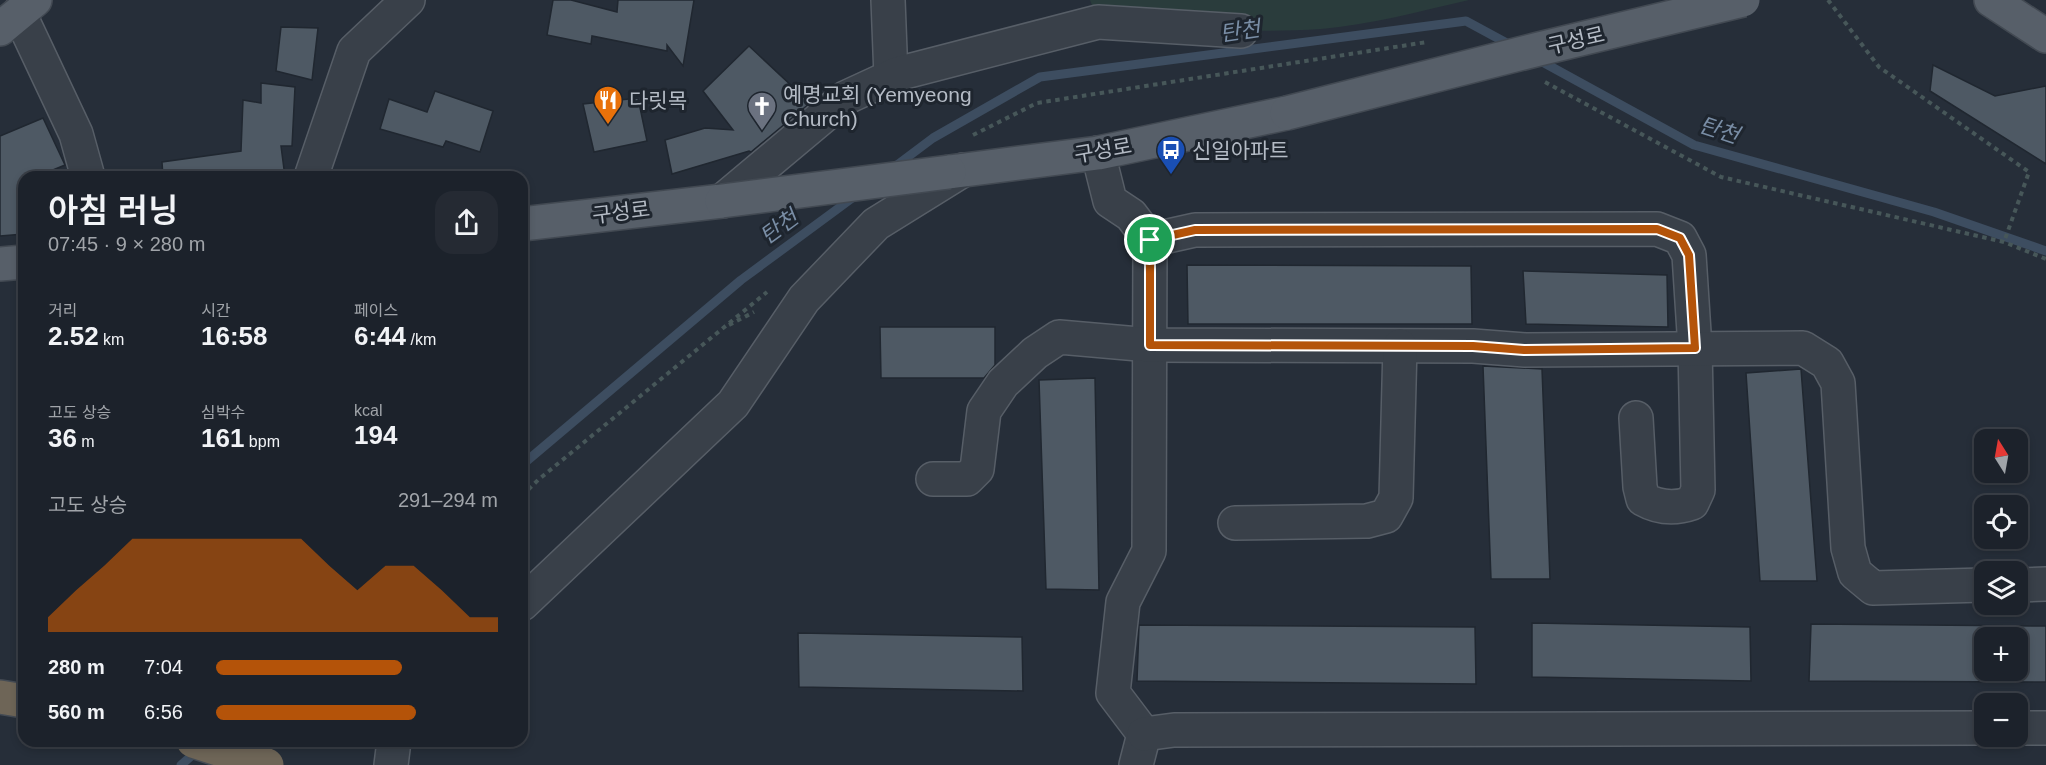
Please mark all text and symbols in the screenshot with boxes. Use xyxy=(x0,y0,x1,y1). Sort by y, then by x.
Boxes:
water label: 탄천 xyxy=(1218,15,1265,46)
street label: 구성로 xyxy=(1545,22,1607,58)
place label: 예명교회 (Yemyeong Church) xyxy=(783,83,972,130)
restaurant icon: 다릿목 xyxy=(592,84,624,126)
place label: 다릿목 xyxy=(629,89,687,112)
church icon: 예명교회 (Yemyeong Church) xyxy=(746,90,778,132)
water label: 탄천 xyxy=(1696,112,1745,149)
street label: 구성로 xyxy=(1072,134,1134,166)
bus stop icon: 신일아파트 xyxy=(1155,134,1187,176)
place label: 신일아파트 xyxy=(1192,139,1289,162)
button: share xyxy=(435,191,498,254)
text: 아침 러닝 xyxy=(48,192,179,229)
street label: 구성로 xyxy=(591,197,651,227)
water label: 탄천 xyxy=(755,203,805,249)
pin xyxy=(1124,214,1175,265)
icon: arrive xyxy=(1133,223,1166,256)
text: 07:45 · 9 × 280 m xyxy=(48,233,205,255)
text: 거리 xyxy=(48,302,77,319)
text: 시간 xyxy=(201,302,230,319)
text: 페이스 xyxy=(354,302,398,319)
text: 2.52 xyxy=(48,321,99,351)
text: 16:58 xyxy=(201,321,268,351)
text: 6:44 xyxy=(354,321,406,351)
text: km xyxy=(99,331,124,348)
text: /km xyxy=(406,331,436,348)
text: kcal xyxy=(354,402,382,419)
text: 고도 상승 xyxy=(48,404,111,421)
text: 심박수 xyxy=(201,404,245,421)
text: 194 xyxy=(354,420,397,450)
text: 36 xyxy=(48,423,77,453)
text: 161 xyxy=(201,423,244,453)
north arrow xyxy=(1974,429,2028,483)
map controls xyxy=(1974,429,2028,747)
text: m xyxy=(77,433,95,450)
text: bpm xyxy=(244,433,280,450)
text: 291–294 m xyxy=(398,489,498,511)
text: 고도 상승 xyxy=(48,494,127,516)
button: locate xyxy=(1974,495,2028,549)
button: layers xyxy=(1974,561,2028,615)
button: + xyxy=(1974,627,2028,681)
text: 280 m xyxy=(48,656,105,678)
text: 7:04 xyxy=(144,656,183,678)
button: − xyxy=(1974,693,2028,747)
text: 560 m xyxy=(48,701,105,723)
text: 6:56 xyxy=(144,701,183,723)

